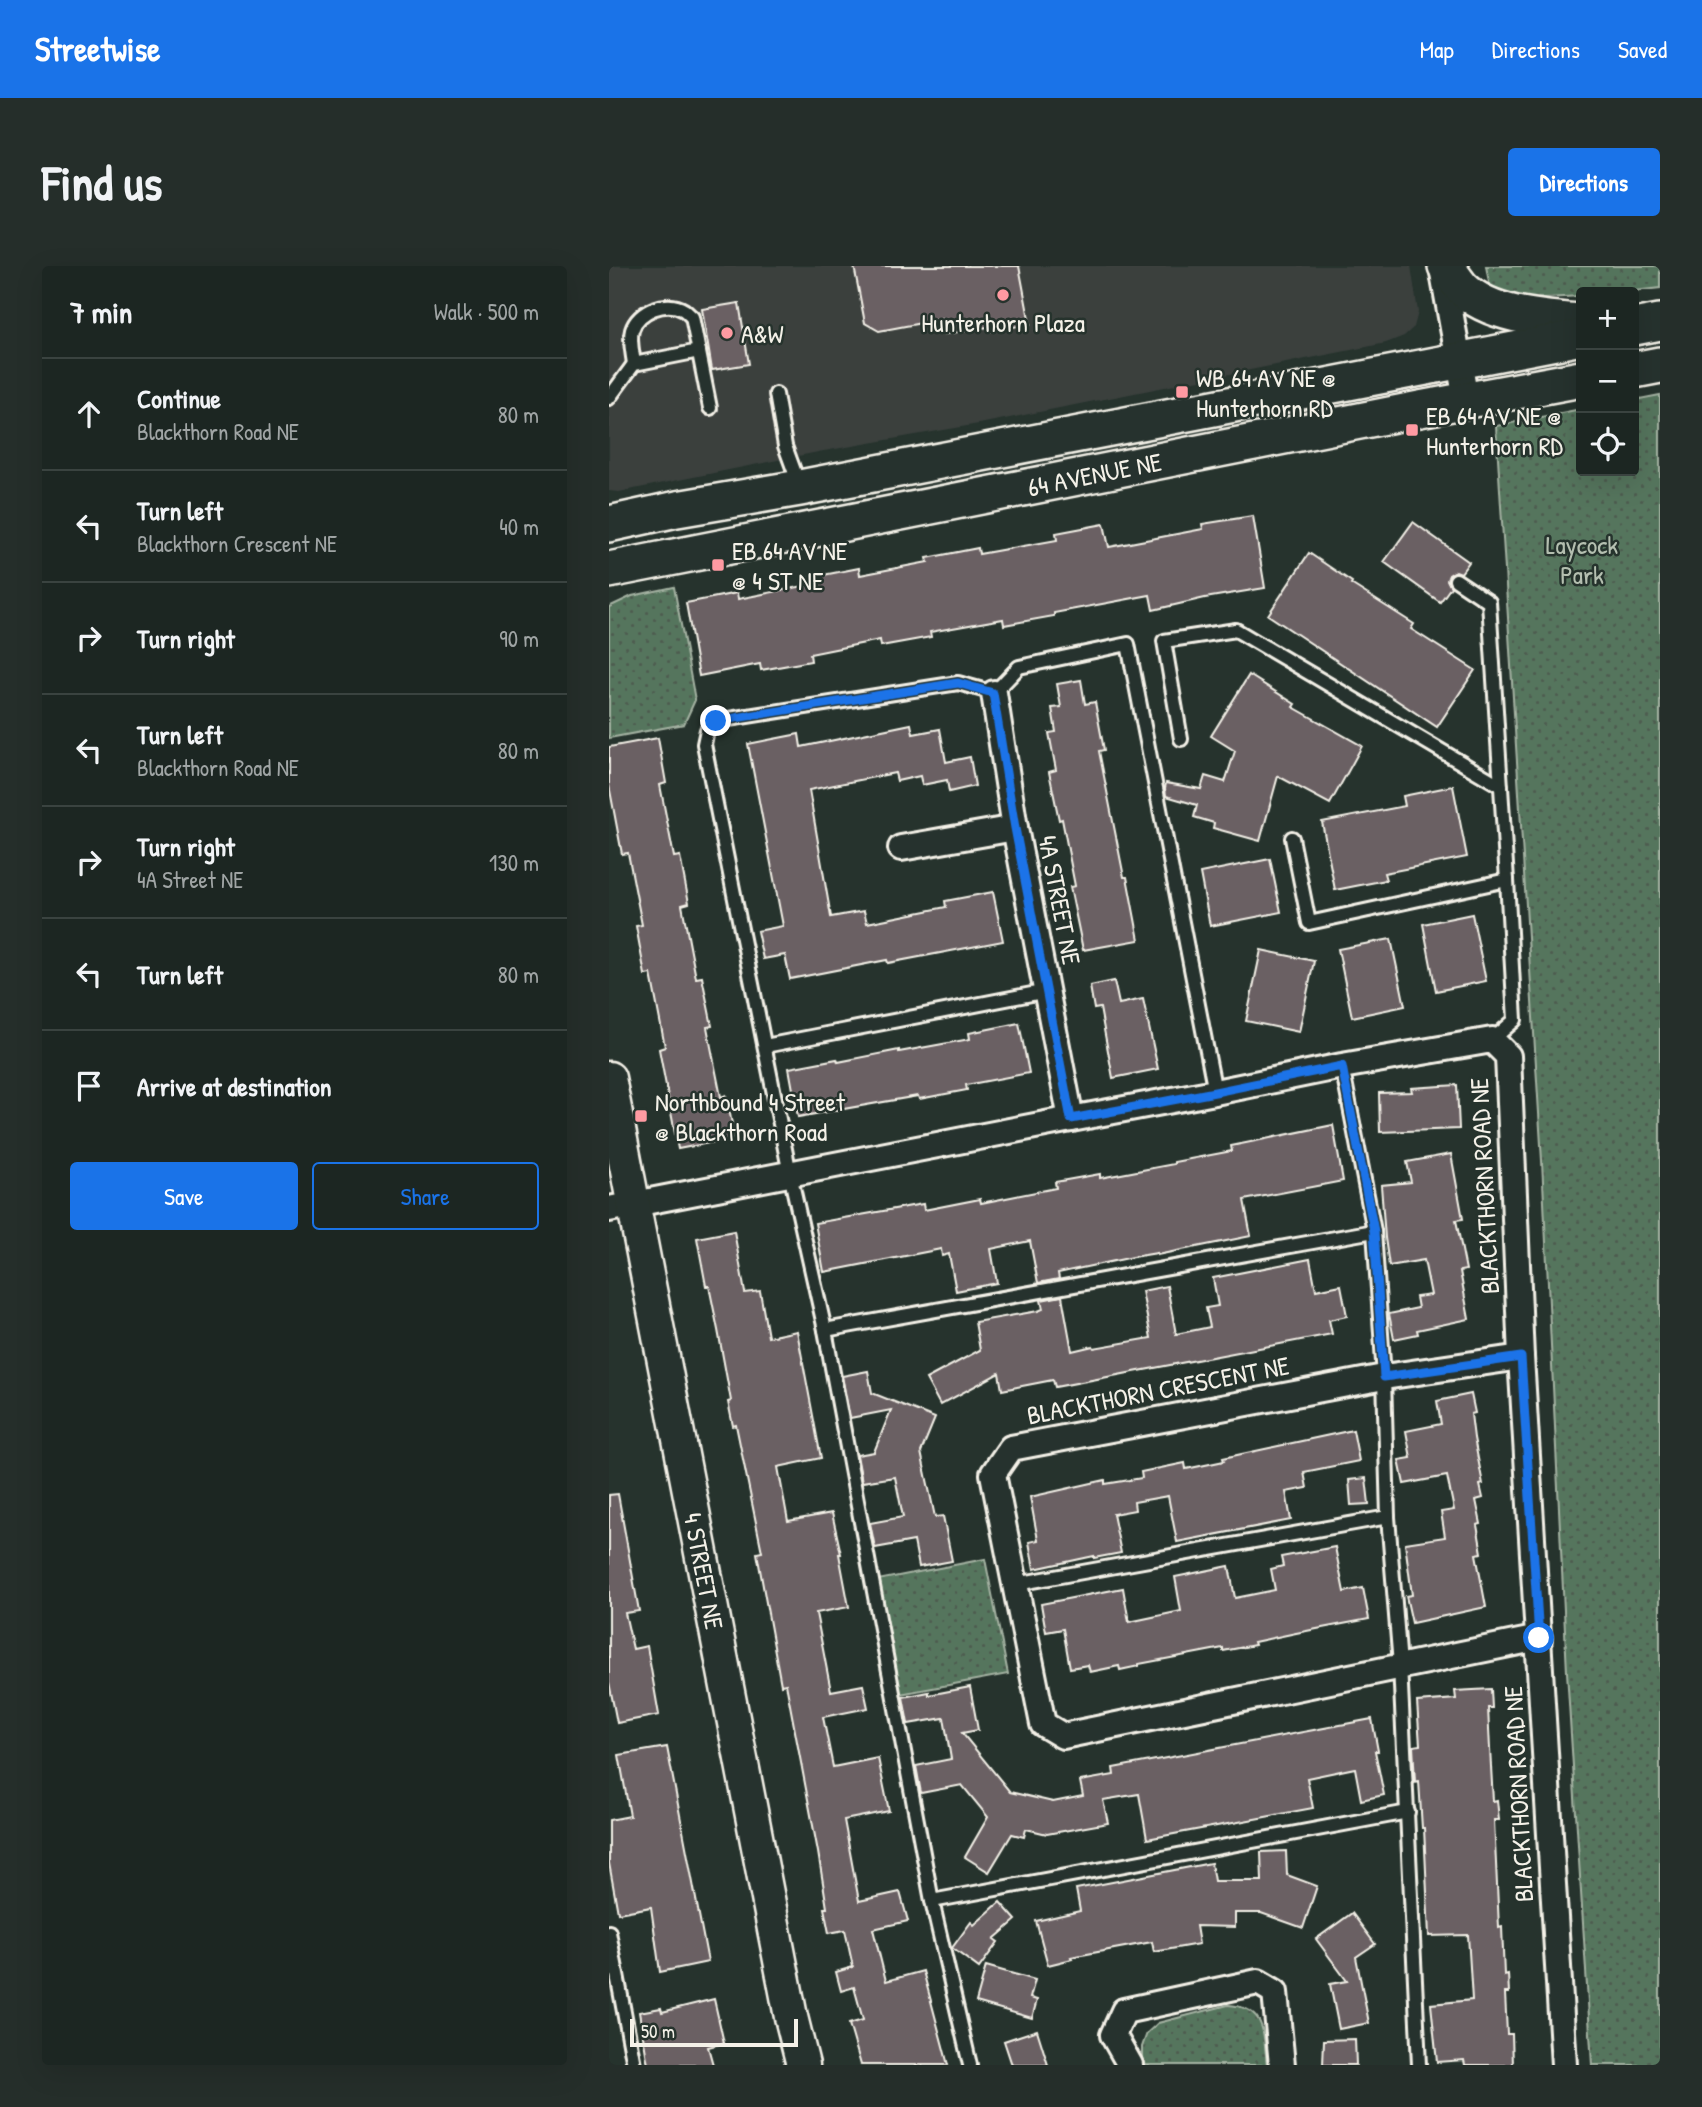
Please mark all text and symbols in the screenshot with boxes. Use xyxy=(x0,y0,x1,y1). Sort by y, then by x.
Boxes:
text: Streetwise xyxy=(35,27,160,71)
text: Map xyxy=(1420,33,1454,65)
text: Directions xyxy=(1492,33,1580,65)
text: Saved xyxy=(1618,33,1667,65)
button: Directions xyxy=(1508,148,1660,216)
text: Find us xyxy=(42,149,162,215)
marker: Hunterhorn Plaza xyxy=(995,287,1011,303)
map controls xyxy=(1576,287,1639,476)
button: + xyxy=(1576,287,1639,350)
text: 7 min xyxy=(70,292,132,332)
text: Walk · 500 m xyxy=(434,296,539,327)
place label: Hunterhorn Plaza xyxy=(921,305,1085,340)
place label: A&W xyxy=(741,316,783,351)
marker: A&W xyxy=(719,325,735,341)
button: − xyxy=(1576,350,1639,413)
place label: WB 64 AV NE @ Hunterhorn RD xyxy=(1196,360,1336,425)
text: Continue xyxy=(137,381,221,416)
marker: WB 64 AV NE @ Hunterhorn RD xyxy=(1174,384,1190,400)
icon: ahead xyxy=(70,395,108,433)
place label: EB 64 AV NE @ Hunterhorn RD xyxy=(1426,398,1564,463)
text: 80 m xyxy=(498,399,539,430)
button: locate xyxy=(1576,413,1639,476)
text: Blackthorn Road NE xyxy=(137,416,299,447)
marker: EB 64 AV NE @ Hunterhorn RD xyxy=(1404,422,1420,438)
street label: 64 AVENUE NE xyxy=(1024,443,1165,504)
text: Turn left xyxy=(137,493,223,528)
icon: left xyxy=(70,507,108,545)
text: 40 m xyxy=(499,511,539,542)
park label: Laycock Park xyxy=(1546,527,1618,592)
text: Blackthorn Crescent NE xyxy=(137,528,337,559)
place label: EB 64 AV NE @ 4 ST NE xyxy=(732,533,848,598)
marker: EB 64 AV NE @ 4 ST NE xyxy=(710,557,726,573)
icon: right xyxy=(70,619,108,657)
text: Turn right xyxy=(137,621,235,656)
text: 90 m xyxy=(499,623,539,654)
route end xyxy=(700,705,731,736)
text: Turn left xyxy=(137,717,223,752)
icon: left xyxy=(70,731,108,769)
text: 80 m xyxy=(498,735,539,766)
text: Blackthorn Road NE xyxy=(137,752,299,783)
text: Turn right xyxy=(137,829,235,864)
street label: 4A STREET NE xyxy=(1030,832,1090,968)
icon: right xyxy=(70,843,108,881)
text: 130 m xyxy=(489,847,539,878)
text: 4A Street NE xyxy=(137,864,243,895)
icon: left xyxy=(70,955,108,993)
text: Turn left xyxy=(137,957,223,992)
text: 80 m xyxy=(498,959,539,990)
icon: arrive xyxy=(70,1067,108,1105)
text: Arrive at destination xyxy=(137,1069,332,1104)
street label: BLACKTHORN ROAD NE xyxy=(1461,1077,1507,1295)
place label: Northbound 4 Street @ Blackthorn Road xyxy=(655,1084,846,1149)
marker: Northbound 4 Street @ Blackthorn Road xyxy=(633,1108,649,1124)
button: Save xyxy=(70,1162,298,1230)
button: Share xyxy=(312,1162,539,1230)
street label: BLACKTHORN CRESCENT NE xyxy=(1024,1347,1293,1433)
street label: 4 STREET NE xyxy=(676,1509,733,1633)
route start xyxy=(1523,1622,1554,1653)
street label: BLACKTHORN ROAD NE xyxy=(1495,1685,1541,1903)
scale bar xyxy=(630,2016,798,2048)
text: 50 m xyxy=(641,2018,675,2044)

